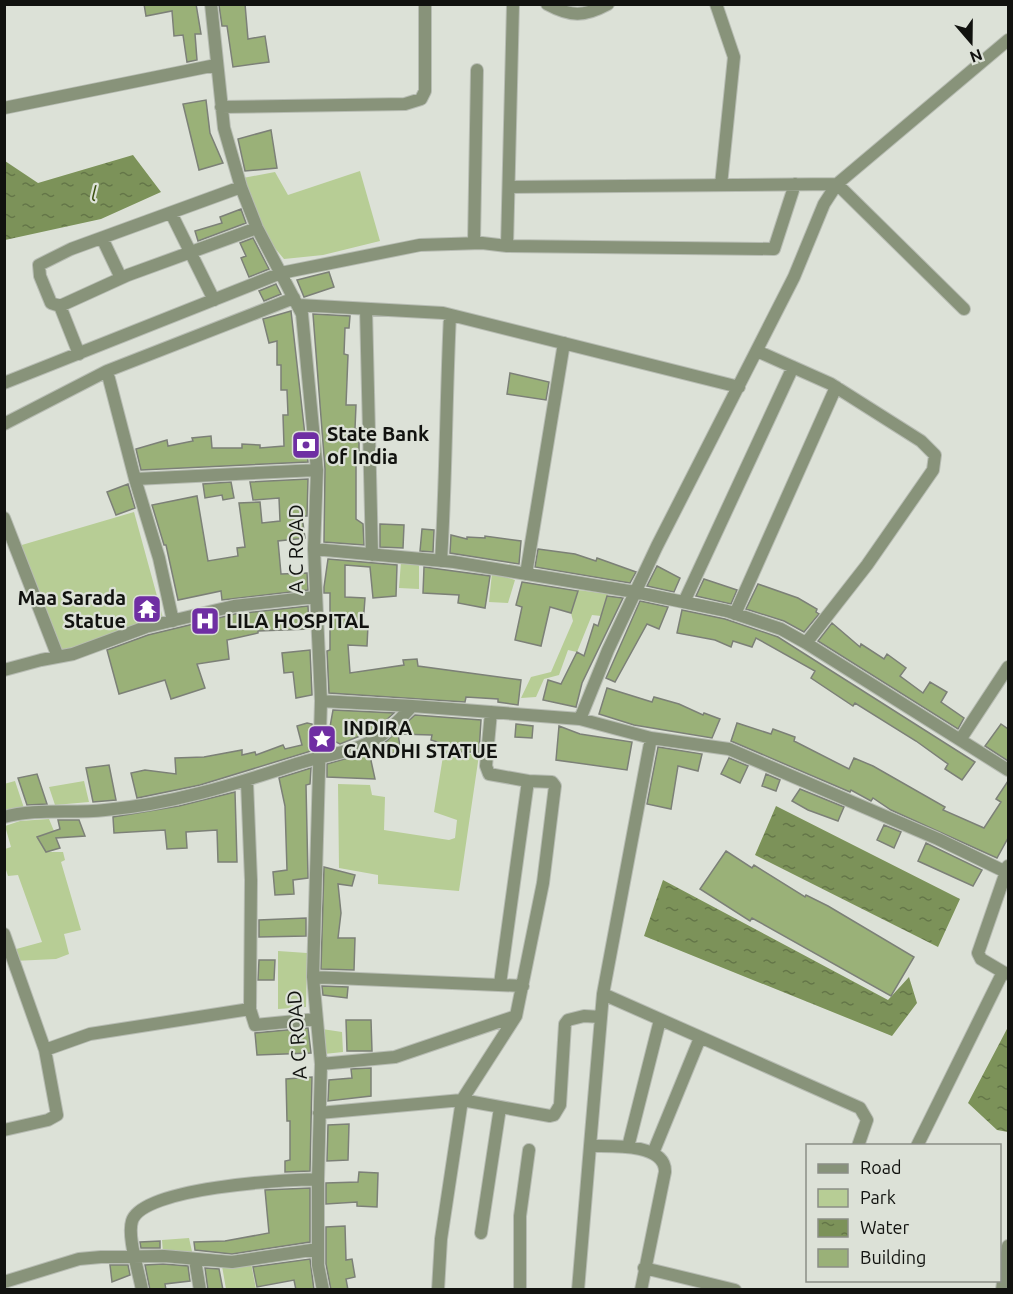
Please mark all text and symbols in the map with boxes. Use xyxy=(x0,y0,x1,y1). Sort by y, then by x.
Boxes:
north arrow xyxy=(941,12,1001,72)
text: N xyxy=(967,46,985,67)
water label: l xyxy=(91,181,97,205)
place label: State Bank of India xyxy=(327,422,429,468)
bank icon: State Bank of India xyxy=(290,429,322,461)
street label: A C ROAD xyxy=(284,504,307,594)
place label: Maa Sarada Statue xyxy=(18,586,126,632)
temple icon: Maa Sarada Statue xyxy=(131,593,163,625)
hospital icon: LILA HOSPITAL xyxy=(189,605,221,637)
place label: LILA HOSPITAL xyxy=(226,609,369,632)
place label: INDIRA GANDHI STATUE xyxy=(343,716,498,762)
place icon: INDIRA GANDHI STATUE xyxy=(306,723,338,755)
street label: A C ROAD xyxy=(282,990,311,1080)
legend xyxy=(806,1144,1001,1282)
text: Road xyxy=(860,1157,902,1177)
text: Park xyxy=(860,1187,896,1207)
text: Water xyxy=(860,1217,910,1237)
text: Building xyxy=(860,1247,926,1267)

